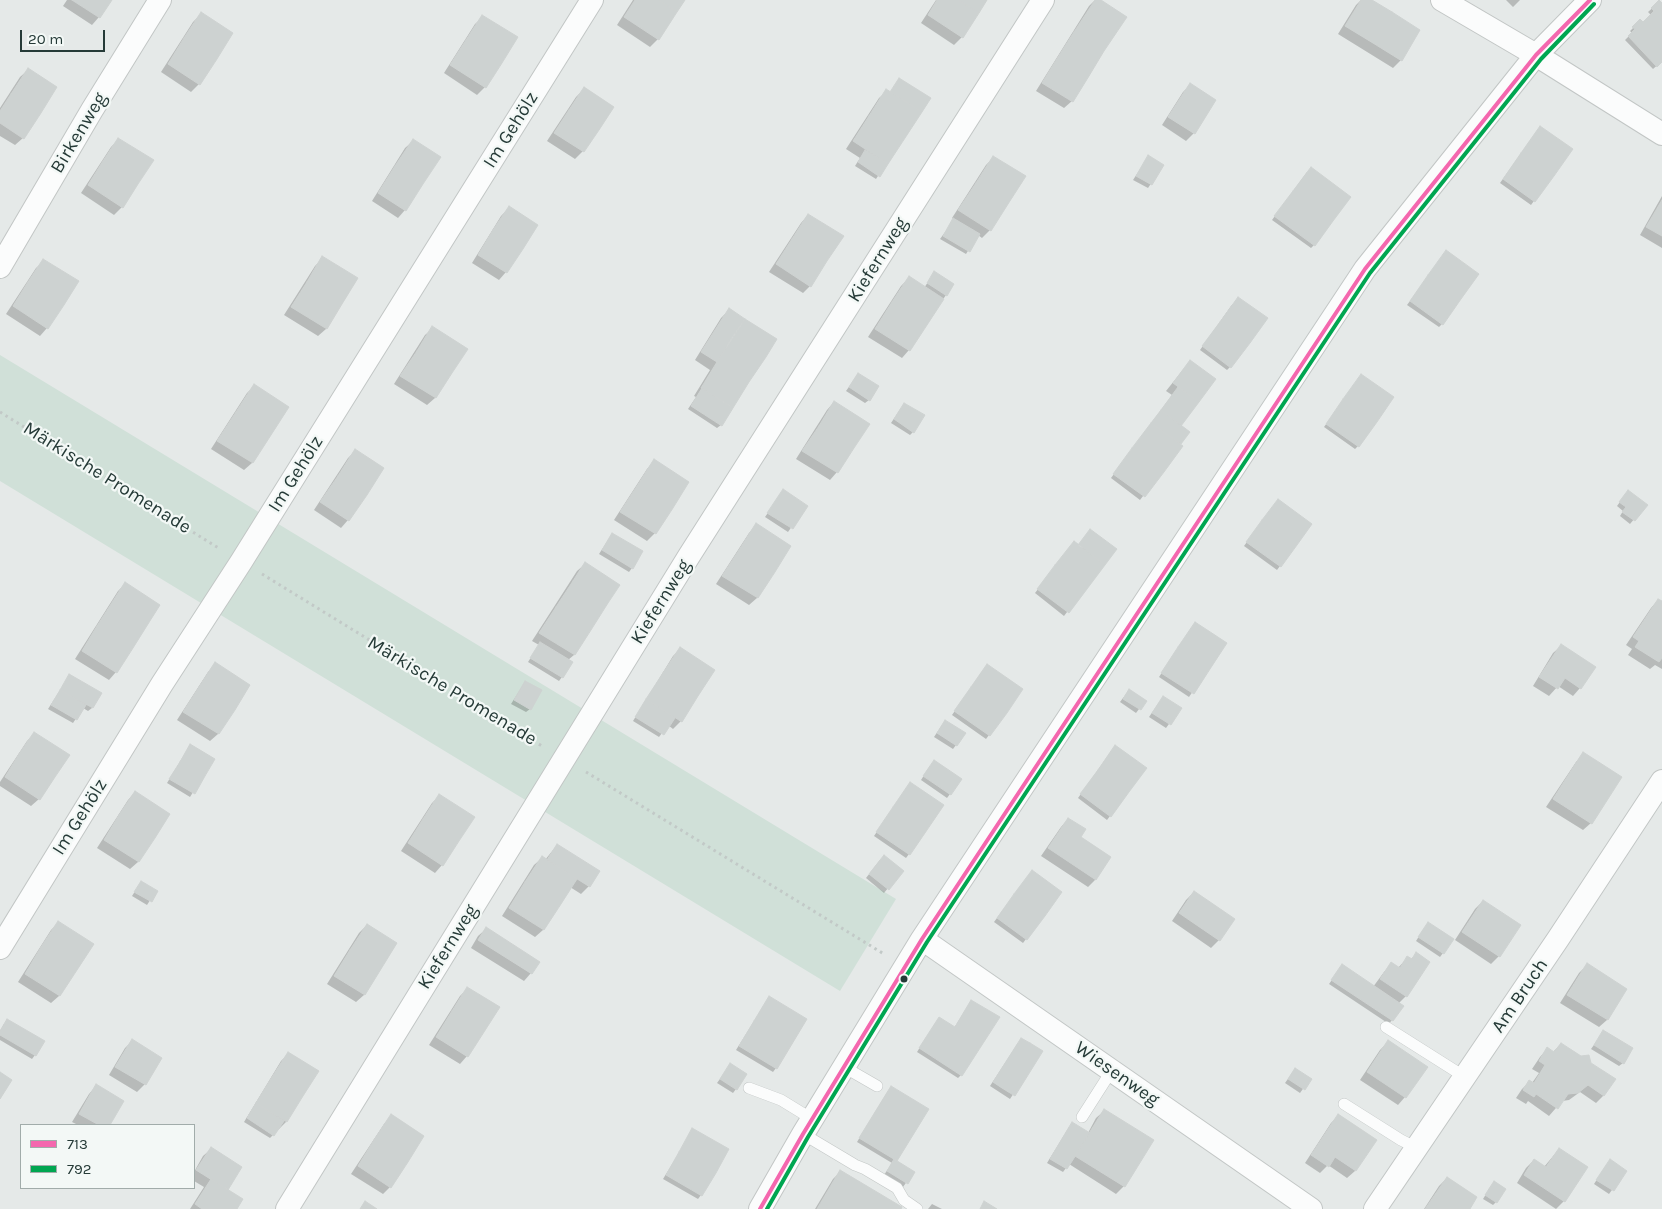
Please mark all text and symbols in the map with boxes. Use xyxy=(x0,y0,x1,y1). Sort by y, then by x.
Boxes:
scale bar xyxy=(22,20,108,52)
text: 20 m xyxy=(28,30,63,48)
street label: Birkenweg xyxy=(46,88,112,178)
street label: Im Gehölz xyxy=(479,88,543,172)
street label: Kiefernweg xyxy=(843,213,913,307)
street label: Märkische Promenade xyxy=(19,417,195,539)
street label: Im Gehölz xyxy=(264,432,328,516)
street label: Kiefernweg xyxy=(626,555,696,649)
street label: Märkische Promenade xyxy=(363,631,541,751)
street label: Im Gehölz xyxy=(48,775,112,859)
street label: Kiefernweg xyxy=(413,900,483,994)
street label: Am Bruch xyxy=(1487,955,1553,1037)
unlabelled marker xyxy=(899,974,909,984)
street label: Wiesenweg xyxy=(1070,1037,1164,1111)
legend xyxy=(20,1124,195,1189)
text: 713 xyxy=(67,1135,88,1153)
text: 792 xyxy=(67,1160,91,1178)

